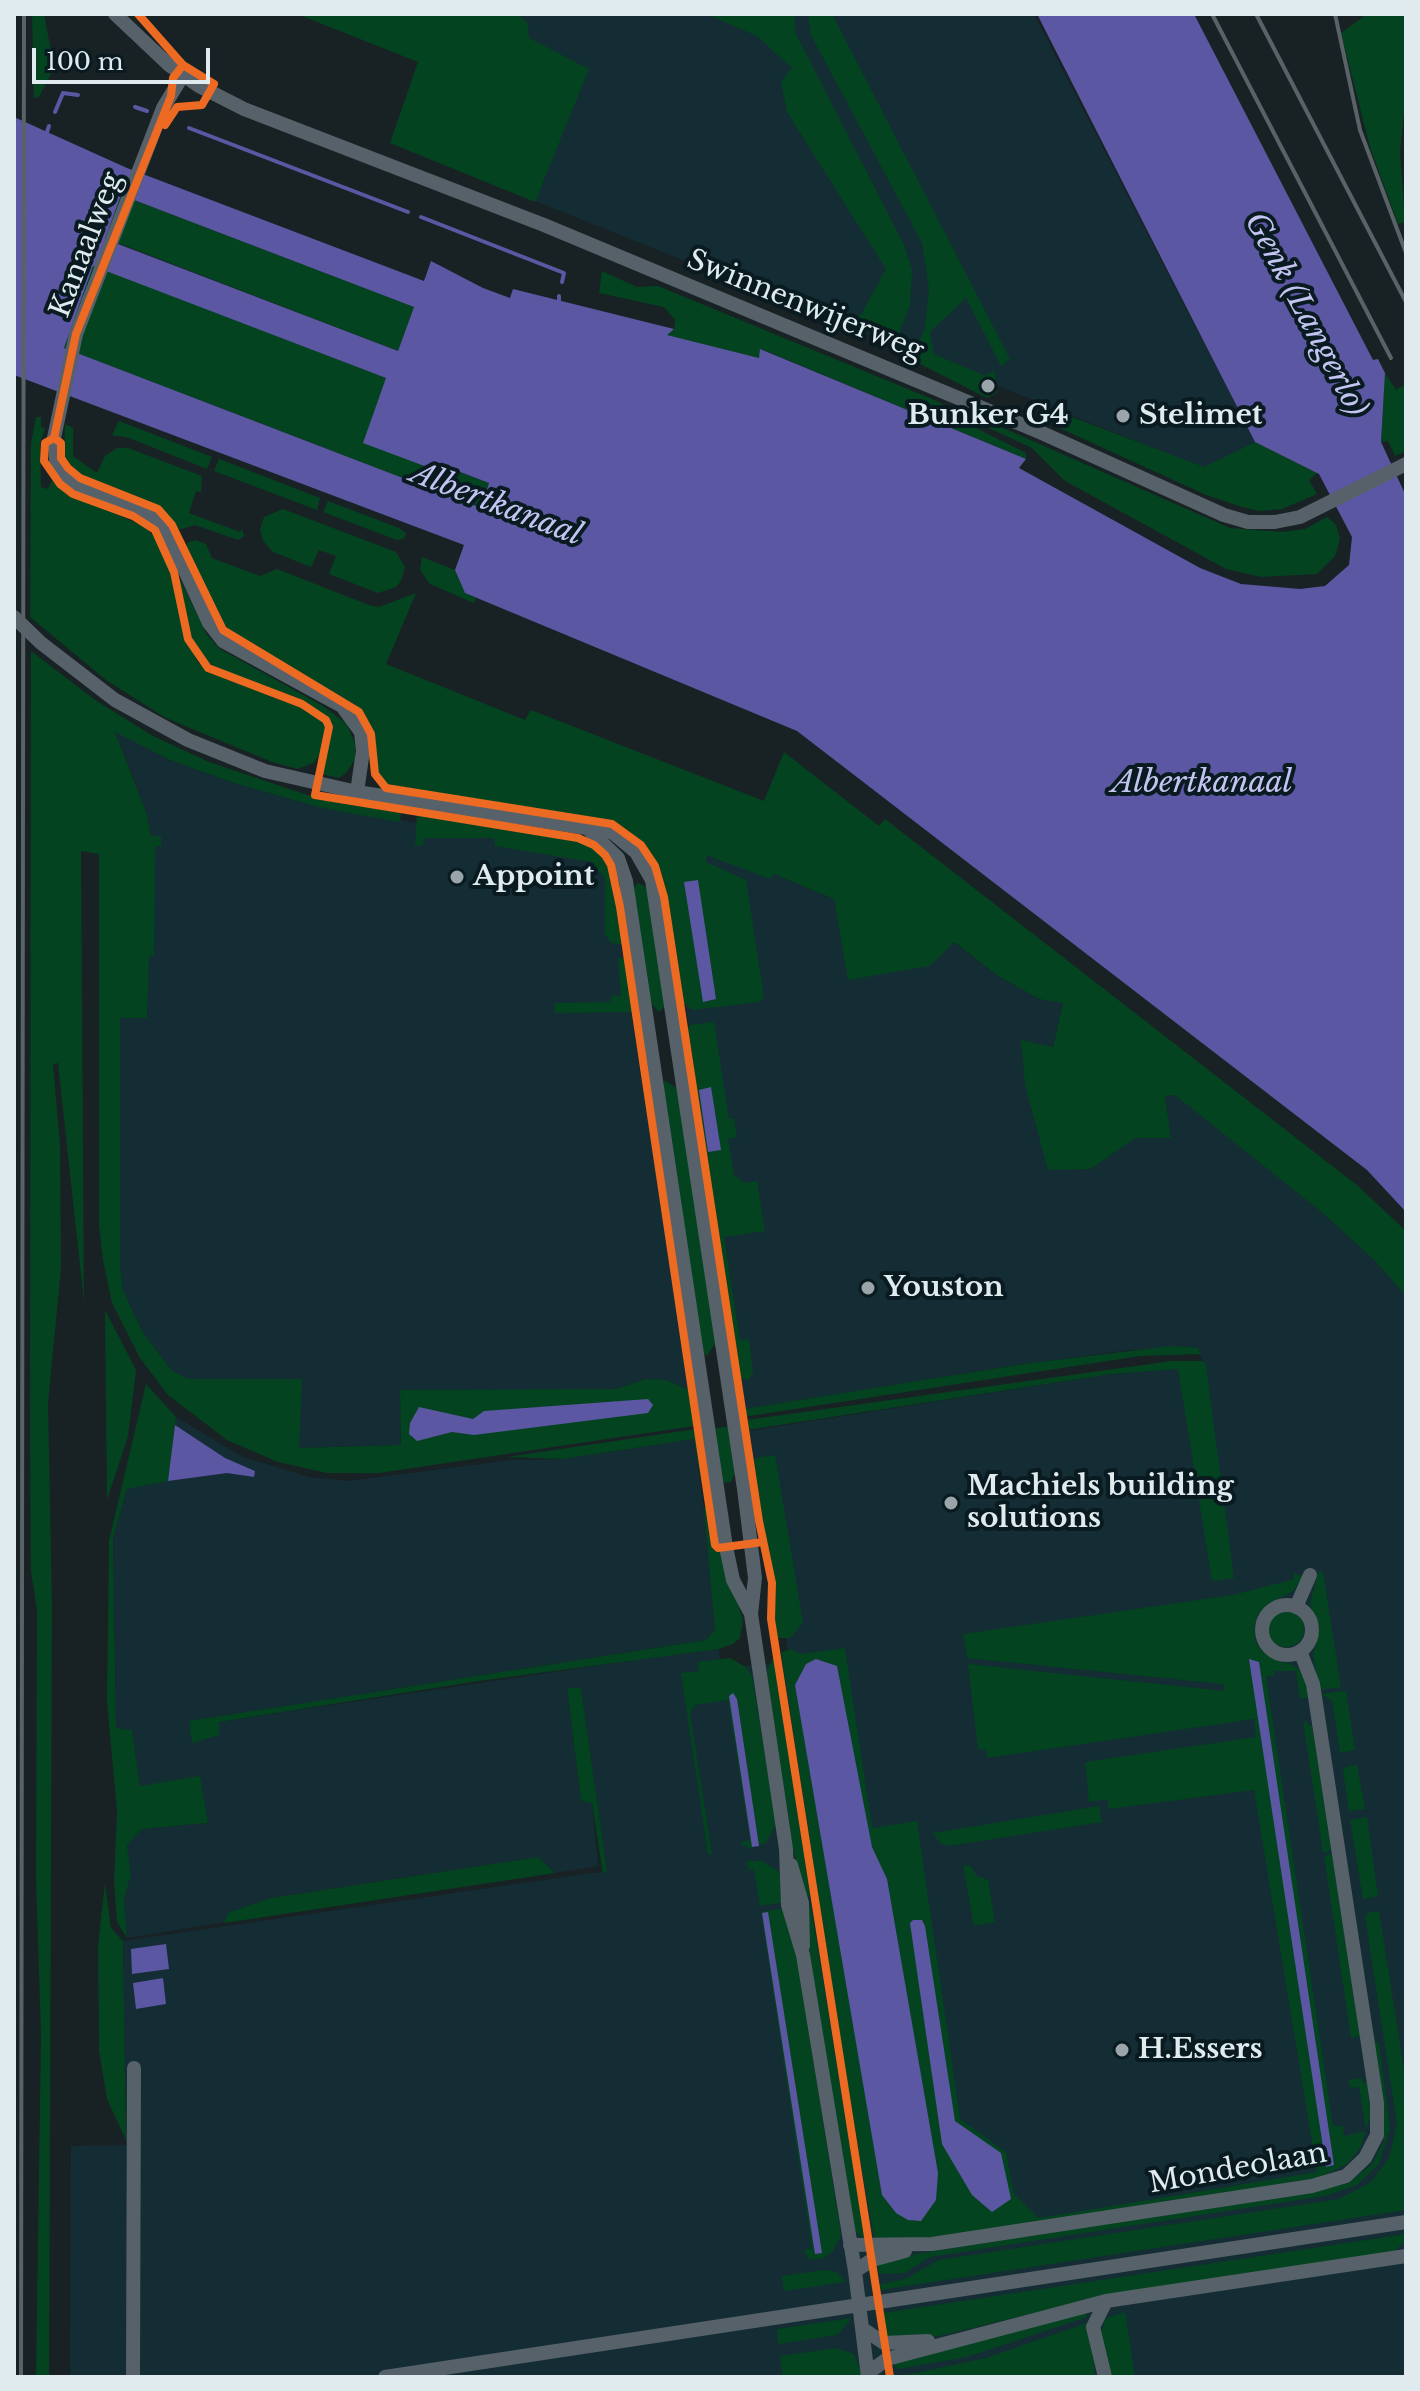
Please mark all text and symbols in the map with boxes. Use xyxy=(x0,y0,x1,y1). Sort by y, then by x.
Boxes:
scale bar xyxy=(36,32,214,82)
text: 100 m xyxy=(46,47,124,76)
street label: Kanaalweg xyxy=(44,168,130,322)
water label: Genk (Langerlo) xyxy=(1236,207,1374,423)
street label: Swinnenwijerweg xyxy=(682,243,928,369)
marker: Bunker G4 xyxy=(979,377,997,395)
place label: Bunker G4 xyxy=(907,399,1069,433)
place label: Stelimet xyxy=(1139,399,1263,433)
marker: Stelimet xyxy=(1114,407,1132,425)
water label: Albertkanaal xyxy=(405,456,587,554)
water label: Albertkanaal xyxy=(1112,766,1292,802)
place label: Appoint xyxy=(473,860,594,894)
marker: Appoint xyxy=(448,868,466,886)
place label: Youston xyxy=(884,1271,1004,1305)
marker: Youston xyxy=(859,1279,877,1297)
place label: Machiels building solutions xyxy=(967,1470,1234,1536)
marker: Machiels building solutions xyxy=(942,1494,960,1512)
place label: H.Essers xyxy=(1138,2033,1263,2067)
marker: H.Essers xyxy=(1113,2041,1131,2059)
street label: Mondeolaan xyxy=(1146,2137,1330,2201)

